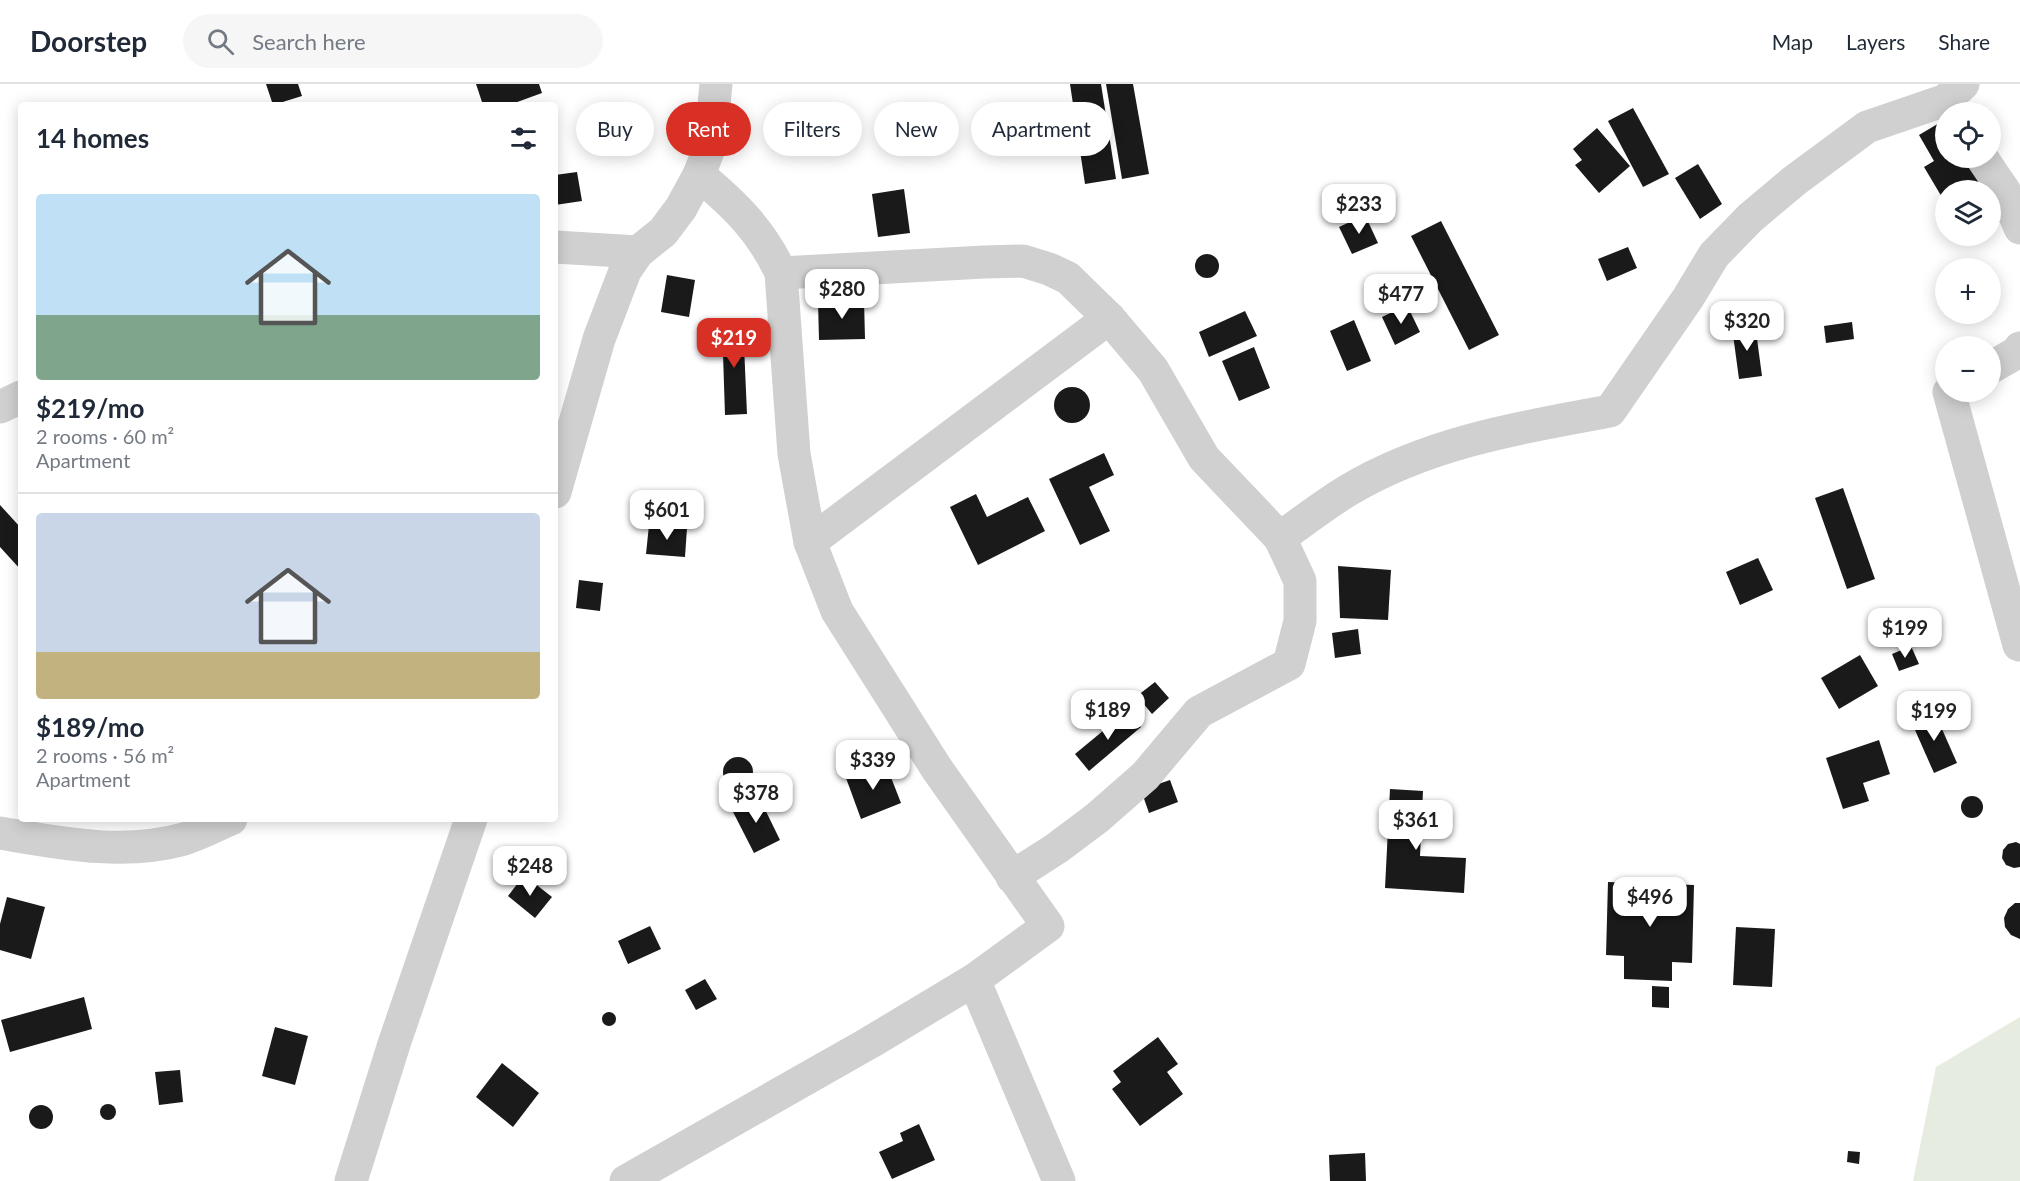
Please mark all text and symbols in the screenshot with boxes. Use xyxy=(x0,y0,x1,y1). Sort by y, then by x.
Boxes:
search box xyxy=(183,14,603,68)
text: Doorstep xyxy=(30,24,147,58)
icon: search xyxy=(204,25,237,58)
text: Search here xyxy=(252,28,366,55)
text: Map xyxy=(1772,29,1813,54)
text: Layers xyxy=(1846,29,1905,54)
text: Share xyxy=(1938,29,1990,54)
chip: Buy xyxy=(576,102,654,156)
chip: Rent xyxy=(666,102,751,156)
chip: Filters xyxy=(763,102,862,156)
chip: New xyxy=(874,102,959,156)
chip: Apartment xyxy=(971,102,1112,156)
map controls xyxy=(1935,102,2001,402)
button: locate xyxy=(1935,102,2001,168)
text: 14 homes xyxy=(36,122,149,154)
icon: filters xyxy=(507,122,540,155)
button: layers xyxy=(1935,180,2001,246)
pin: $233 xyxy=(1323,184,1395,235)
text: $233 xyxy=(1336,191,1382,215)
icon: home xyxy=(234,233,342,341)
button: + xyxy=(1935,258,2001,324)
pin: $280 xyxy=(806,269,878,320)
pin: $477 xyxy=(1365,274,1437,325)
text: $280 xyxy=(819,276,865,300)
text: $477 xyxy=(1378,281,1424,305)
pin: $320 xyxy=(1711,301,1783,352)
text: $320 xyxy=(1724,308,1770,332)
pin: $219 xyxy=(698,318,770,369)
text: $219 xyxy=(711,325,757,349)
button: − xyxy=(1935,336,2001,402)
text: $219/mo xyxy=(36,392,144,424)
text: 2 rooms · 60 m² xyxy=(36,424,174,448)
text: Apartment xyxy=(36,448,130,472)
pin: $601 xyxy=(631,490,703,541)
text: $601 xyxy=(644,497,690,521)
icon: home xyxy=(234,552,342,660)
pin: $199 xyxy=(1869,608,1941,659)
text: $199 xyxy=(1882,615,1928,639)
pin: $189 xyxy=(1072,690,1144,741)
pin: $199 xyxy=(1898,691,1970,742)
text: $189 xyxy=(1085,697,1131,721)
text: $199 xyxy=(1911,698,1957,722)
text: $189/mo xyxy=(36,711,144,743)
pin: $339 xyxy=(837,740,909,791)
text: 2 rooms · 56 m² xyxy=(36,743,174,767)
text: $339 xyxy=(850,747,896,771)
text: Apartment xyxy=(36,767,130,791)
pin: $378 xyxy=(720,773,792,824)
text: $378 xyxy=(733,780,779,804)
pin: $361 xyxy=(1380,800,1452,851)
text: $361 xyxy=(1393,807,1439,831)
pin: $248 xyxy=(494,846,566,897)
text: $248 xyxy=(507,853,553,877)
pin: $496 xyxy=(1614,877,1686,928)
text: $496 xyxy=(1627,884,1673,908)

